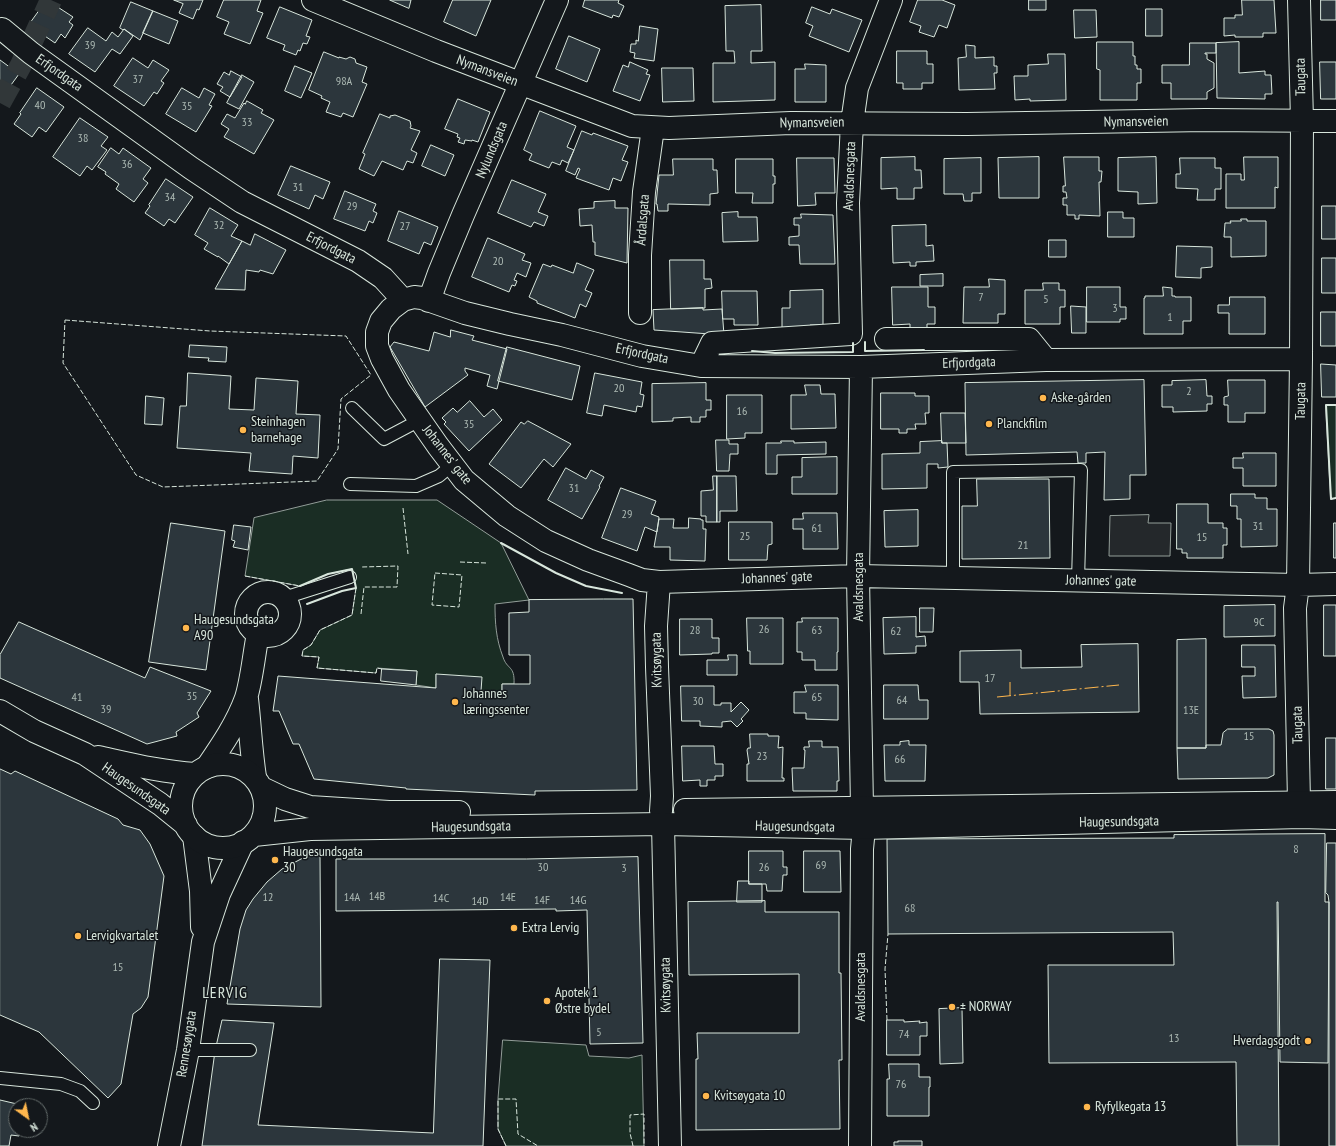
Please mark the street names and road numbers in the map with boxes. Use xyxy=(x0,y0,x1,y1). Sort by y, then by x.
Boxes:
street label: Erfjordgata xyxy=(32,51,86,95)
street label: Nymansveien xyxy=(454,52,520,90)
street label: Taugata xyxy=(1292,58,1310,96)
street label: Nymansveien xyxy=(1104,113,1168,131)
street label: Nymansveien xyxy=(780,114,844,132)
street label: Nylundsgata xyxy=(473,119,511,181)
street label: Avaldsnesgata xyxy=(840,141,860,211)
street label: Årdalsgata xyxy=(633,194,653,246)
street label: Erfjordgata xyxy=(303,228,359,268)
street label: Erfjordgata xyxy=(614,340,670,368)
street label: Erfjordgata xyxy=(942,354,996,372)
street label: Taugata xyxy=(1292,382,1310,420)
street label: Johannes' gate xyxy=(419,422,475,488)
street label: Avaldsnesgata xyxy=(851,552,867,622)
street label: Johannes' gate xyxy=(741,568,813,588)
street label: Johannes' gate xyxy=(1066,572,1136,590)
street label: Kvitsøygata xyxy=(648,632,666,688)
street label: Taugata xyxy=(1289,706,1307,744)
street label: Haugesundsgata xyxy=(98,759,174,819)
street label: Haugesundsgata xyxy=(1079,813,1159,831)
street label: Haugesundsgata xyxy=(431,818,511,836)
street label: Haugesundsgata xyxy=(755,818,835,836)
street label: Avaldsnesgata xyxy=(853,952,869,1022)
street label: Kvitsøygata xyxy=(657,957,675,1013)
street label: Rennesøygata xyxy=(173,1010,201,1078)

